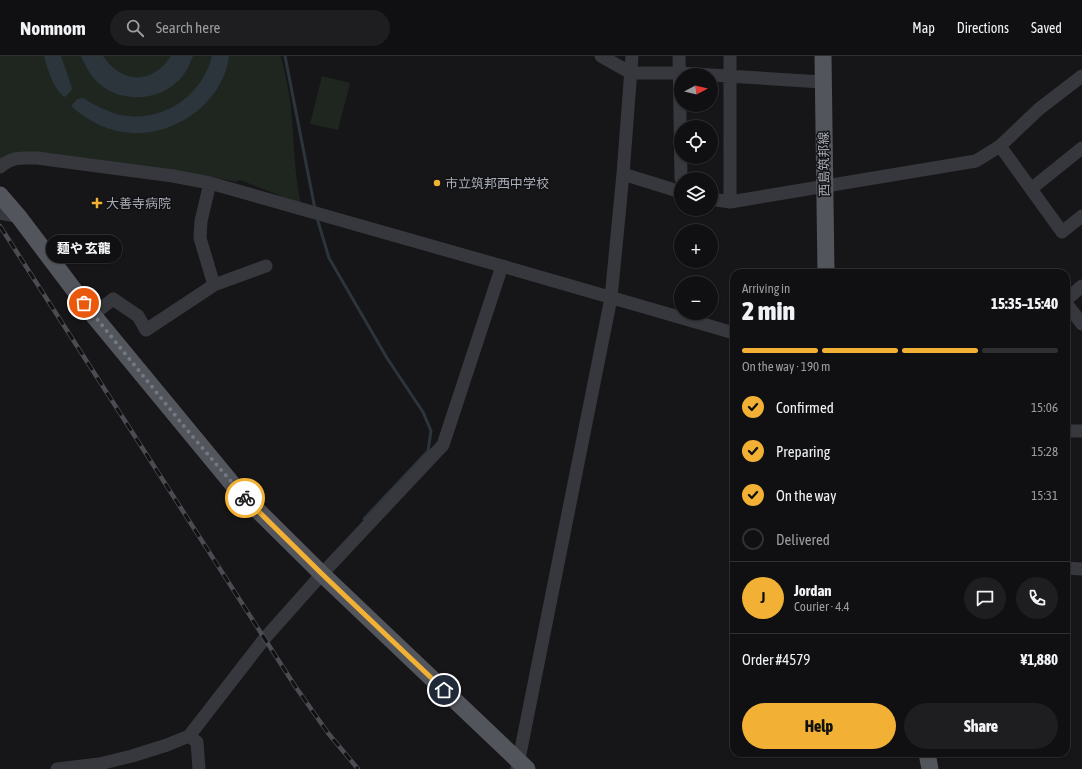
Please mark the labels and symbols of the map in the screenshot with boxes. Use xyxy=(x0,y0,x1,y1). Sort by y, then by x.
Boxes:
north arrow xyxy=(674,68,718,112)
street label: 西島筑邦線 xyxy=(816,131,832,197)
place label: 市立筑邦西中学校 xyxy=(445,176,549,191)
marker: 市立筑邦西中学校 xyxy=(432,178,442,188)
place label: 大善寺病院 xyxy=(106,196,171,211)
marker: 大善寺病院 xyxy=(91,197,103,209)
callout: 麺や 玄龍 xyxy=(46,235,122,263)
pin xyxy=(67,286,101,320)
courier xyxy=(225,478,265,518)
pin xyxy=(427,673,461,707)

